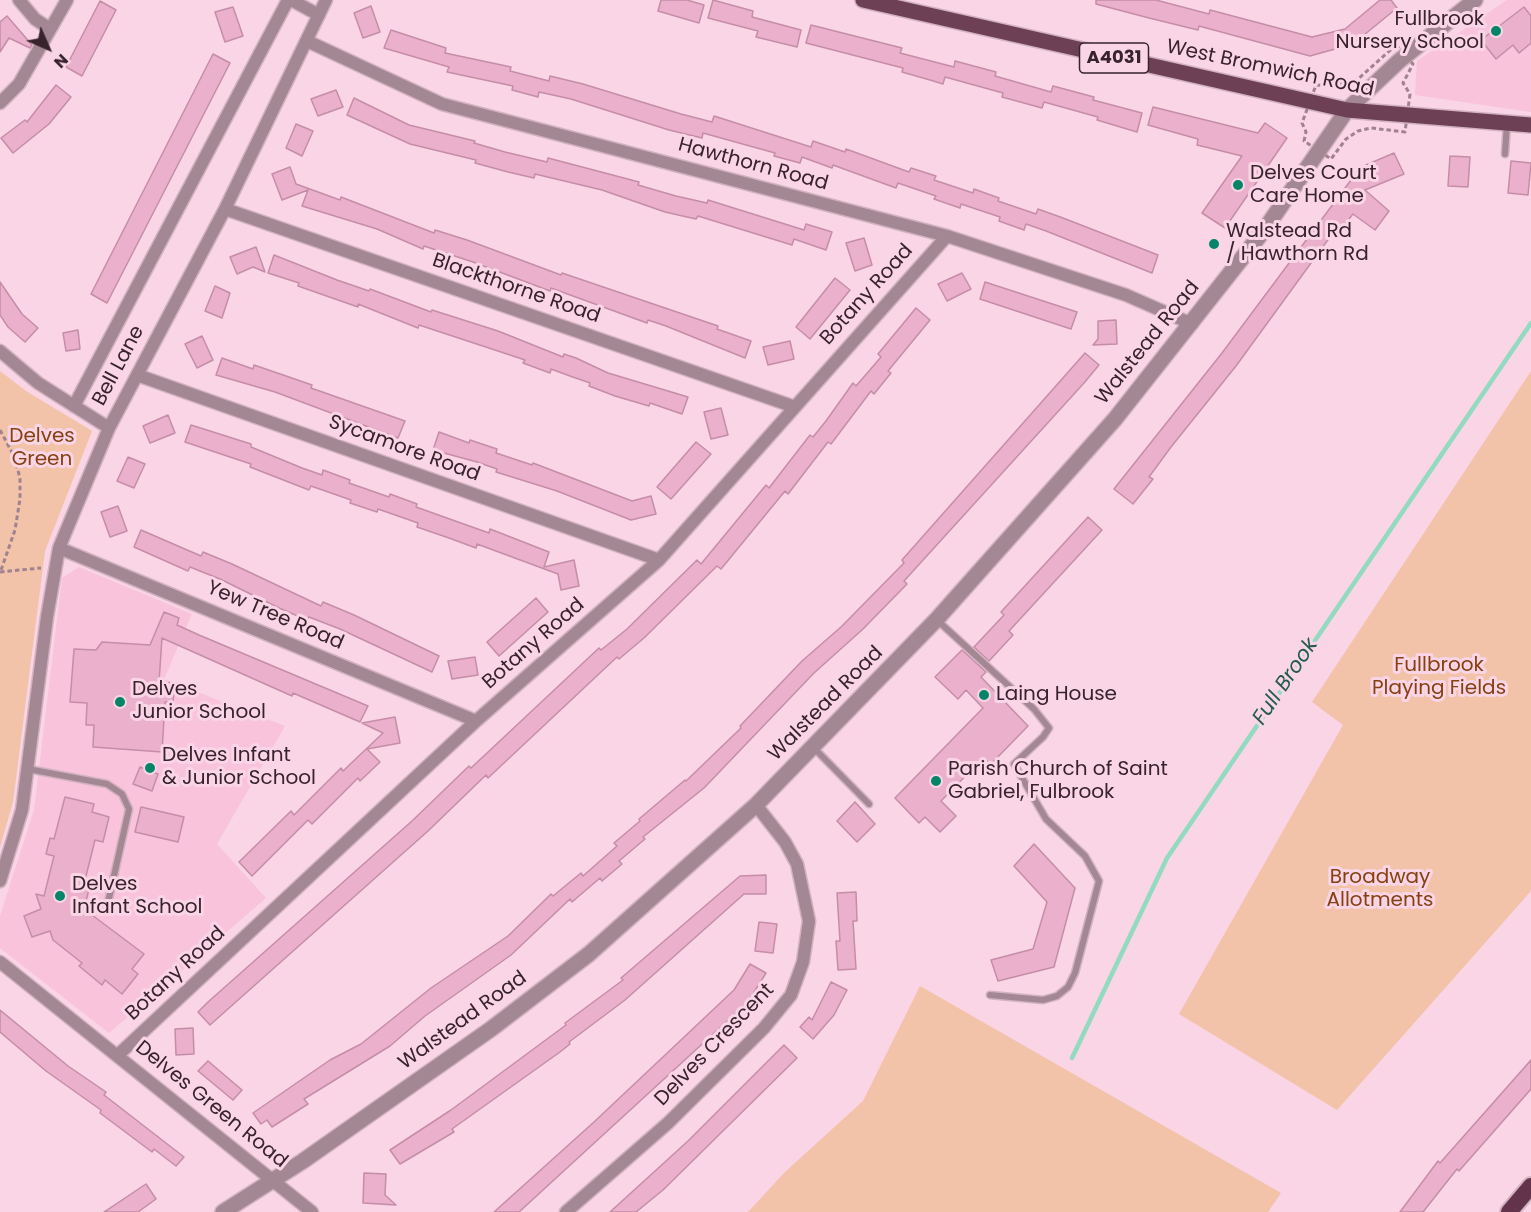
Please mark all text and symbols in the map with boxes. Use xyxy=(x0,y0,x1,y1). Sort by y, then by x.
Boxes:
place label: Fullbrook Nursery School xyxy=(1336,8,1484,55)
north arrow xyxy=(18,18,78,78)
marker: Fullbrook Nursery School xyxy=(1489,24,1503,38)
street label: West Bromwich Road xyxy=(1164,35,1376,103)
road number: A4031 xyxy=(1080,43,1148,73)
text: N xyxy=(49,49,73,73)
street label: Hawthorn Road xyxy=(675,133,831,197)
place label: Delves Court Care Home xyxy=(1250,162,1377,209)
marker: Delves Court Care Home xyxy=(1231,178,1245,192)
place label: Walstead Rd / Hawthorn Rd xyxy=(1226,220,1369,267)
marker: Walstead Rd / Hawthorn Rd xyxy=(1207,237,1221,251)
street label: Botany Road xyxy=(816,240,918,350)
street label: Blackthorne Road xyxy=(429,249,603,329)
street label: Walstead Road xyxy=(1091,276,1205,410)
street label: Bell Lane xyxy=(88,322,150,410)
street label: Sycamore Road xyxy=(325,410,483,488)
park label: Delves Green xyxy=(9,425,75,472)
street label: Yew Tree Road xyxy=(203,576,347,656)
street label: Botany Road xyxy=(478,593,590,695)
water label: Full Brook xyxy=(1248,634,1324,730)
street label: Walstead Road xyxy=(764,642,888,766)
park label: Fullbrook Playing Fields xyxy=(1372,654,1506,701)
place label: Delves Junior School xyxy=(132,678,266,725)
place label: Laing House xyxy=(996,683,1117,707)
marker: Laing House xyxy=(977,688,991,702)
marker: Delves Junior School xyxy=(113,695,127,709)
place label: Delves Infant & Junior School xyxy=(162,744,316,791)
place label: Parish Church of Saint Gabriel, Fulbrook xyxy=(948,758,1168,805)
marker: Delves Infant & Junior School xyxy=(143,761,157,775)
marker: Parish Church of Saint Gabriel, Fulbrook xyxy=(929,774,943,788)
park label: Broadway Allotments xyxy=(1327,866,1433,913)
place label: Delves Infant School xyxy=(72,873,202,920)
marker: Delves Infant School xyxy=(53,889,67,903)
street label: Botany Road xyxy=(121,922,231,1026)
street label: Walstead Road xyxy=(394,966,532,1076)
street label: Delves Crescent xyxy=(650,979,780,1111)
street label: Delves Green Road xyxy=(130,1036,292,1174)

